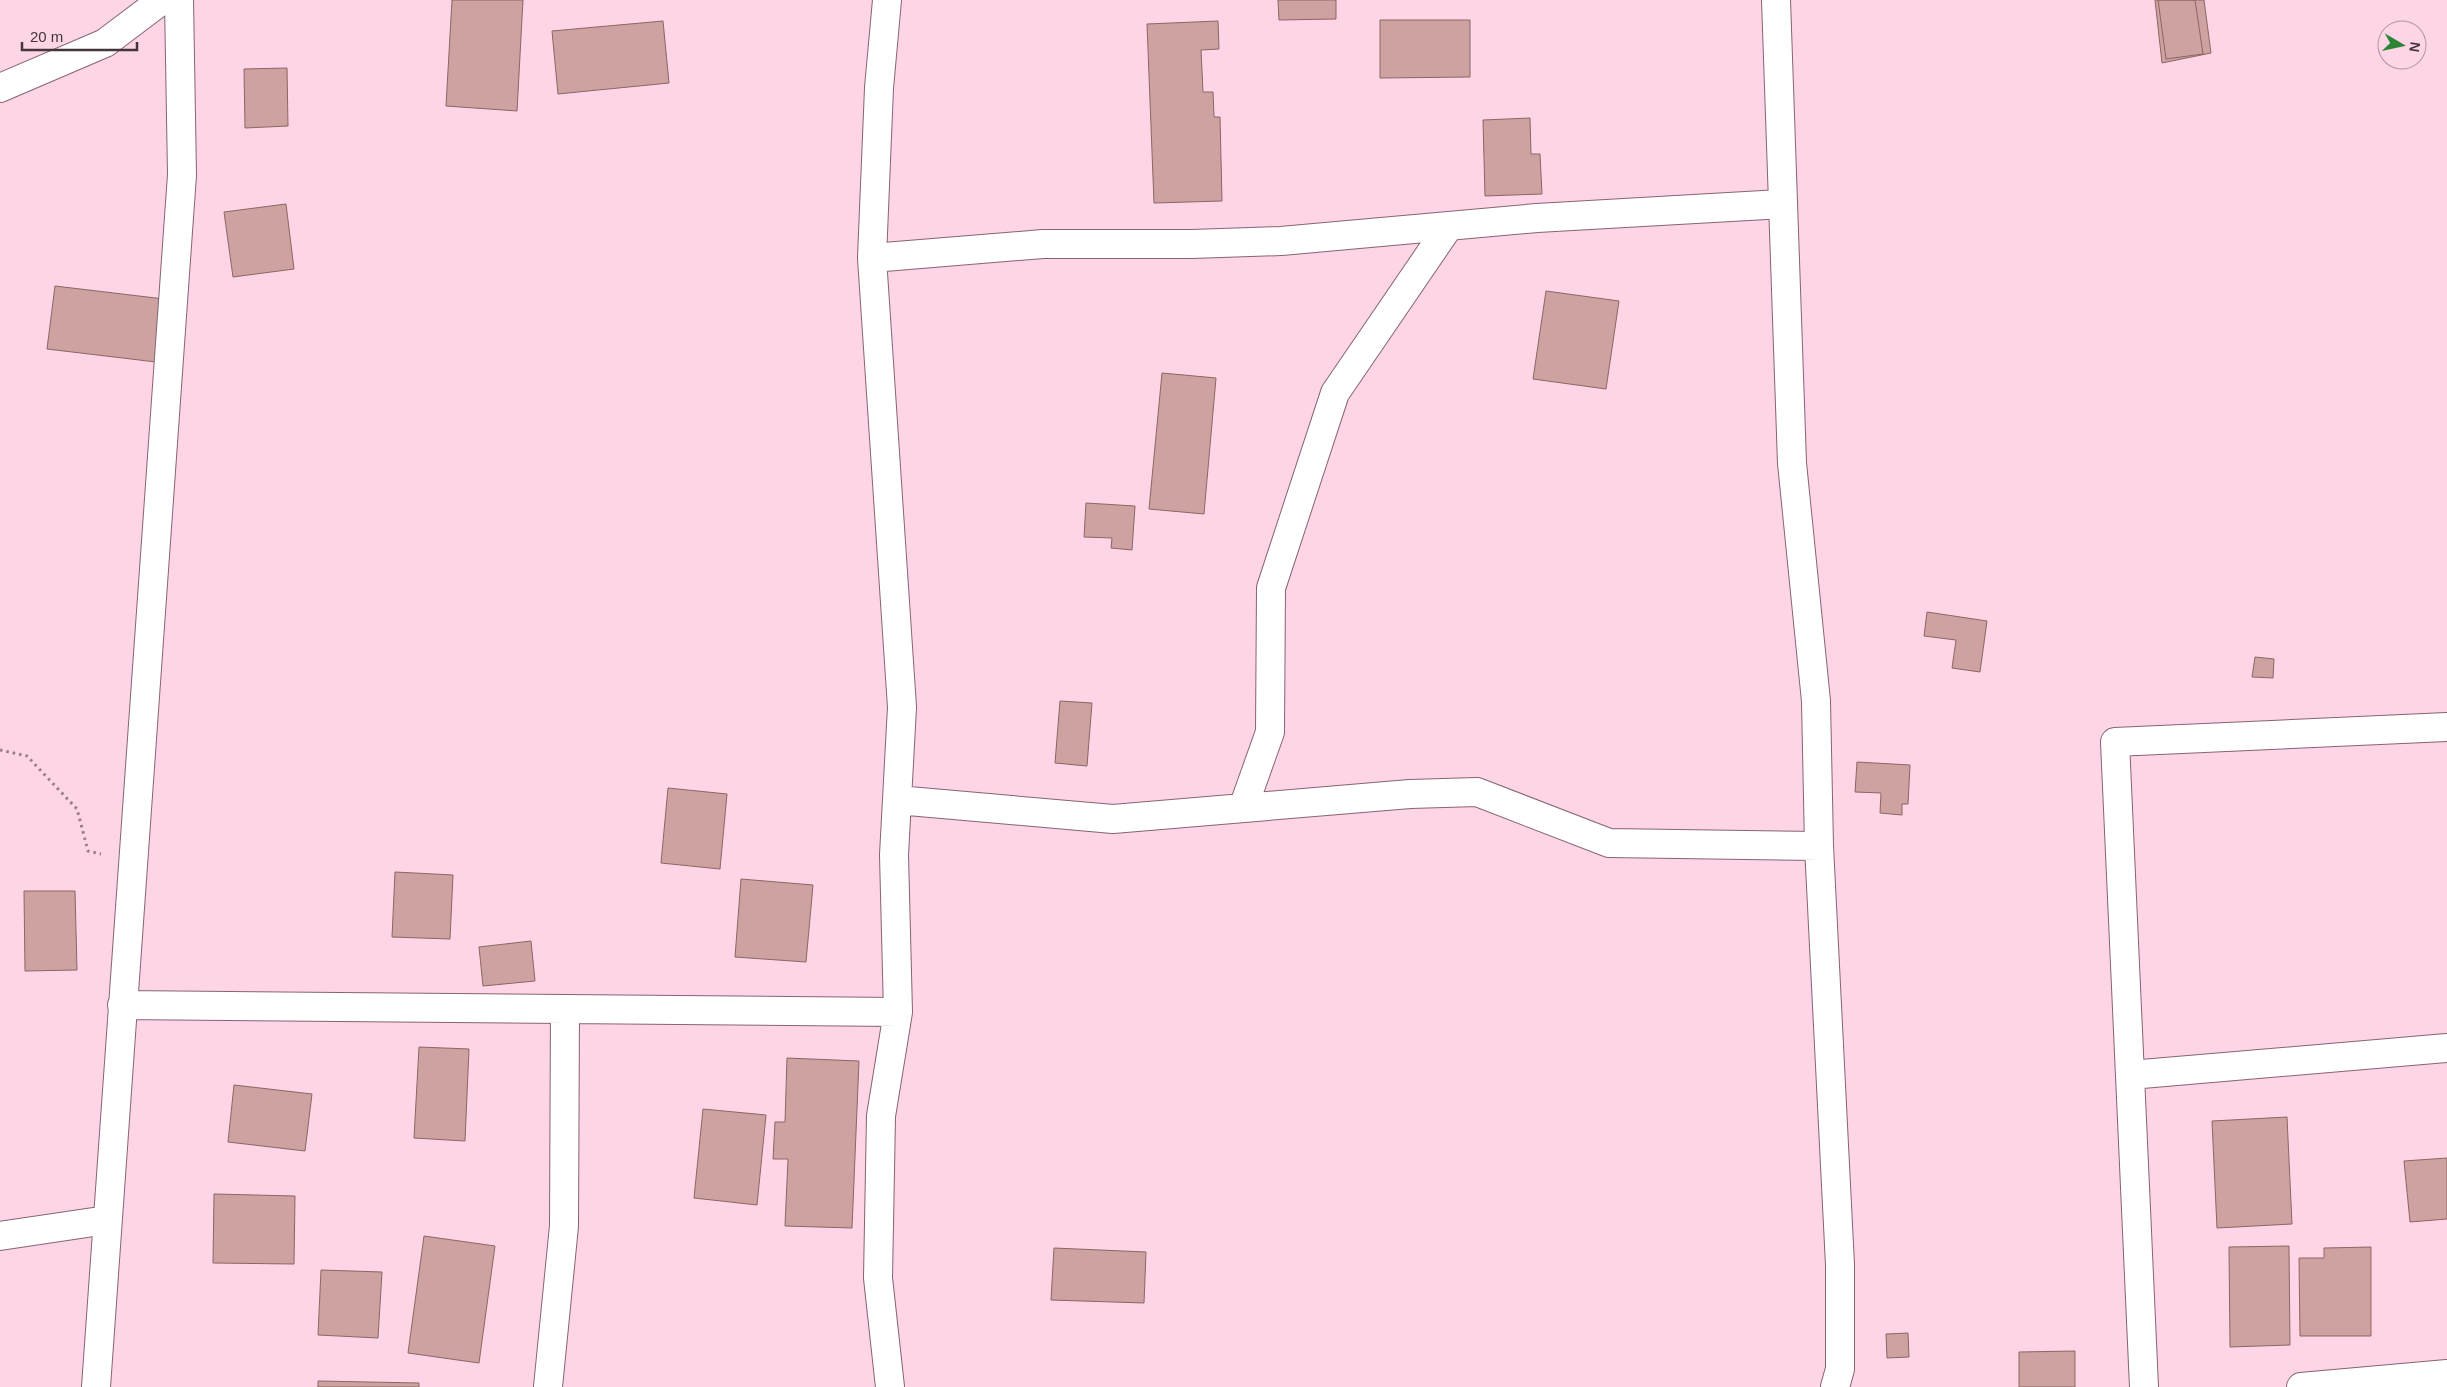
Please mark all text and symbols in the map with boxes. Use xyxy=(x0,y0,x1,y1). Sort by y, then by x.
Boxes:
scale bar xyxy=(22,20,138,52)
north arrow xyxy=(2377,20,2427,70)
text: 20 m xyxy=(30,28,63,45)
text: N xyxy=(2406,41,2424,53)

